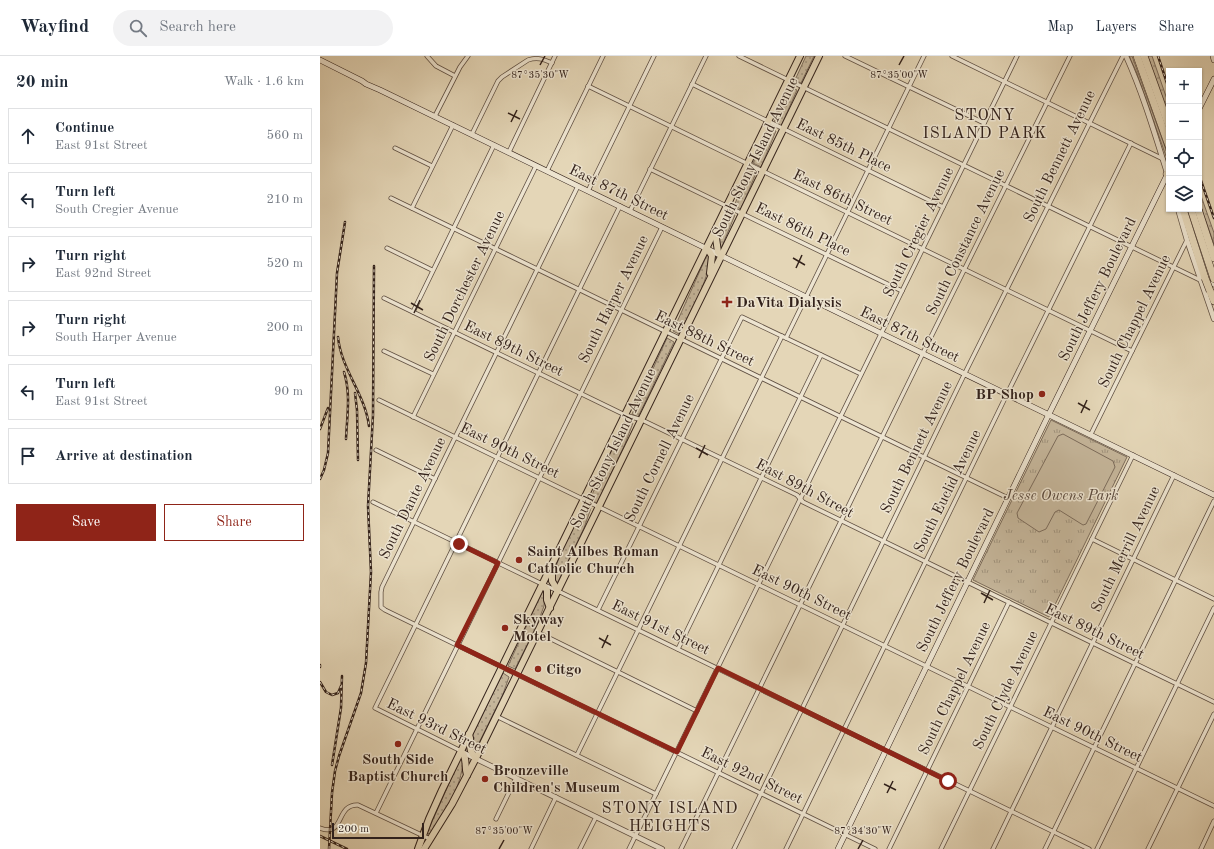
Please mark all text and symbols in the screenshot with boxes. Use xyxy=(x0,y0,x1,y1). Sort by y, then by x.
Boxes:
search box xyxy=(113,10,393,46)
icon: search xyxy=(127,17,149,39)
text: Wayfind xyxy=(20,18,89,37)
text: Search here xyxy=(159,20,236,35)
text: Map xyxy=(1048,20,1074,34)
text: Layers xyxy=(1096,20,1137,34)
text: Share xyxy=(1159,20,1194,34)
map controls xyxy=(1166,68,1202,212)
button: + xyxy=(1166,68,1202,104)
text: 87°35'30"W xyxy=(511,70,569,80)
text: 87°35'00"W xyxy=(870,70,928,80)
text: 20 min xyxy=(16,74,69,91)
text: Walk · 1.6 km xyxy=(224,75,304,88)
street label: South Stony Island Avenue xyxy=(711,75,802,240)
street label: South Bennett Avenue xyxy=(1022,88,1099,225)
button: − xyxy=(1166,104,1202,140)
district label: STONY ISLAND PARK xyxy=(923,108,1047,142)
street label: East 85th Place xyxy=(793,117,893,176)
text: Continue xyxy=(55,121,114,136)
icon: ahead xyxy=(17,125,39,147)
text: 560 m xyxy=(266,129,303,142)
text: East 91st Street xyxy=(55,139,148,152)
button: locate xyxy=(1166,140,1202,176)
street label: East 87th Street xyxy=(566,163,670,224)
street label: South Cregier Avenue xyxy=(881,165,957,300)
street label: South Constance Avenue xyxy=(924,167,1008,318)
street label: East 86th Street xyxy=(790,168,894,229)
button: layers xyxy=(1166,176,1202,212)
text: Turn left xyxy=(55,185,115,200)
icon: left xyxy=(17,189,39,211)
text: 210 m xyxy=(266,193,303,206)
street label: East 86th Place xyxy=(752,201,852,260)
text: South Cregier Avenue xyxy=(55,203,179,216)
street label: South Dorchester Avenue xyxy=(422,209,508,365)
street label: South Jeffery Boulevard xyxy=(1057,215,1140,364)
street label: South Harper Avenue xyxy=(577,233,652,366)
text: Turn right xyxy=(55,249,126,264)
icon: right xyxy=(17,253,39,275)
street label: South Chappel Avenue xyxy=(1097,253,1174,391)
text: 520 m xyxy=(266,257,303,270)
text: East 92nd Street xyxy=(55,267,151,280)
marker: DaVita Dialysis xyxy=(721,296,733,308)
place label: DaVita Dialysis xyxy=(736,296,841,311)
street label: East 87th Street xyxy=(857,305,961,366)
street label: East 88th Street xyxy=(652,309,756,370)
text: Turn right xyxy=(55,313,126,328)
icon: right xyxy=(17,317,39,339)
street label: East 89th Street xyxy=(461,319,565,380)
text: 200 m xyxy=(266,321,303,334)
text: South Harper Avenue xyxy=(55,331,177,344)
street label: South Stony Island Avenue xyxy=(569,366,660,531)
text: Turn left xyxy=(55,377,115,392)
street label: South Bennett Avenue xyxy=(879,379,956,516)
icon: left xyxy=(17,381,39,403)
text: 90 m xyxy=(274,385,303,398)
place label: BP Shop xyxy=(975,388,1034,403)
marker: BP Shop xyxy=(1037,389,1047,399)
street label: South Cornell Avenue xyxy=(623,392,698,525)
text: East 91st Street xyxy=(55,395,148,408)
street label: East 90th Street xyxy=(457,421,561,482)
street label: South Euclid Avenue xyxy=(912,428,985,556)
street label: South Dante Avenue xyxy=(377,435,449,562)
icon: arrive xyxy=(17,445,39,467)
text: Arrive at destination xyxy=(55,449,193,464)
street label: East 89th Street xyxy=(753,457,856,521)
street label: South Merrill Avenue xyxy=(1089,484,1163,615)
park label: Jesse Owens Park xyxy=(1004,489,1118,504)
button: Save xyxy=(16,504,156,541)
button: Share xyxy=(164,504,304,541)
street label: South Jeffery Boulevard xyxy=(915,506,998,655)
route end xyxy=(450,535,468,553)
place label: Saint Ailbes Roman Catholic Church xyxy=(527,545,659,577)
marker: Saint Ailbes Roman Catholic Church xyxy=(514,555,524,565)
street label: East 90th Street xyxy=(749,563,853,624)
street label: East 91st Street xyxy=(609,598,712,659)
street label: East 89th Street xyxy=(1042,602,1146,663)
place label: Skyway Motel xyxy=(513,613,565,645)
street label: South Chappel Avenue xyxy=(917,620,994,758)
marker: Skyway Motel xyxy=(500,623,510,633)
street label: South Clyde Avenue xyxy=(971,629,1042,752)
place label: Citgo xyxy=(546,663,582,678)
marker: Citgo xyxy=(533,664,543,674)
street label: East 93rd Street xyxy=(384,697,489,758)
street label: East 90th Street xyxy=(1040,705,1144,766)
marker: South Side Baptist Church xyxy=(393,739,403,749)
street label: East 92nd Street xyxy=(698,745,805,807)
place label: South Side Baptist Church xyxy=(348,753,448,785)
place label: Bronzeville Children's Museum xyxy=(493,764,620,796)
route start xyxy=(939,772,957,790)
marker: Bronzeville Children's Museum xyxy=(480,774,490,784)
district label: STONY ISLAND HEIGHTS xyxy=(602,801,738,835)
scale bar xyxy=(332,821,424,840)
text: 200 m xyxy=(338,824,369,835)
text: 87°35'00"W xyxy=(475,826,533,836)
text: 87°34'30"W xyxy=(834,826,892,836)

